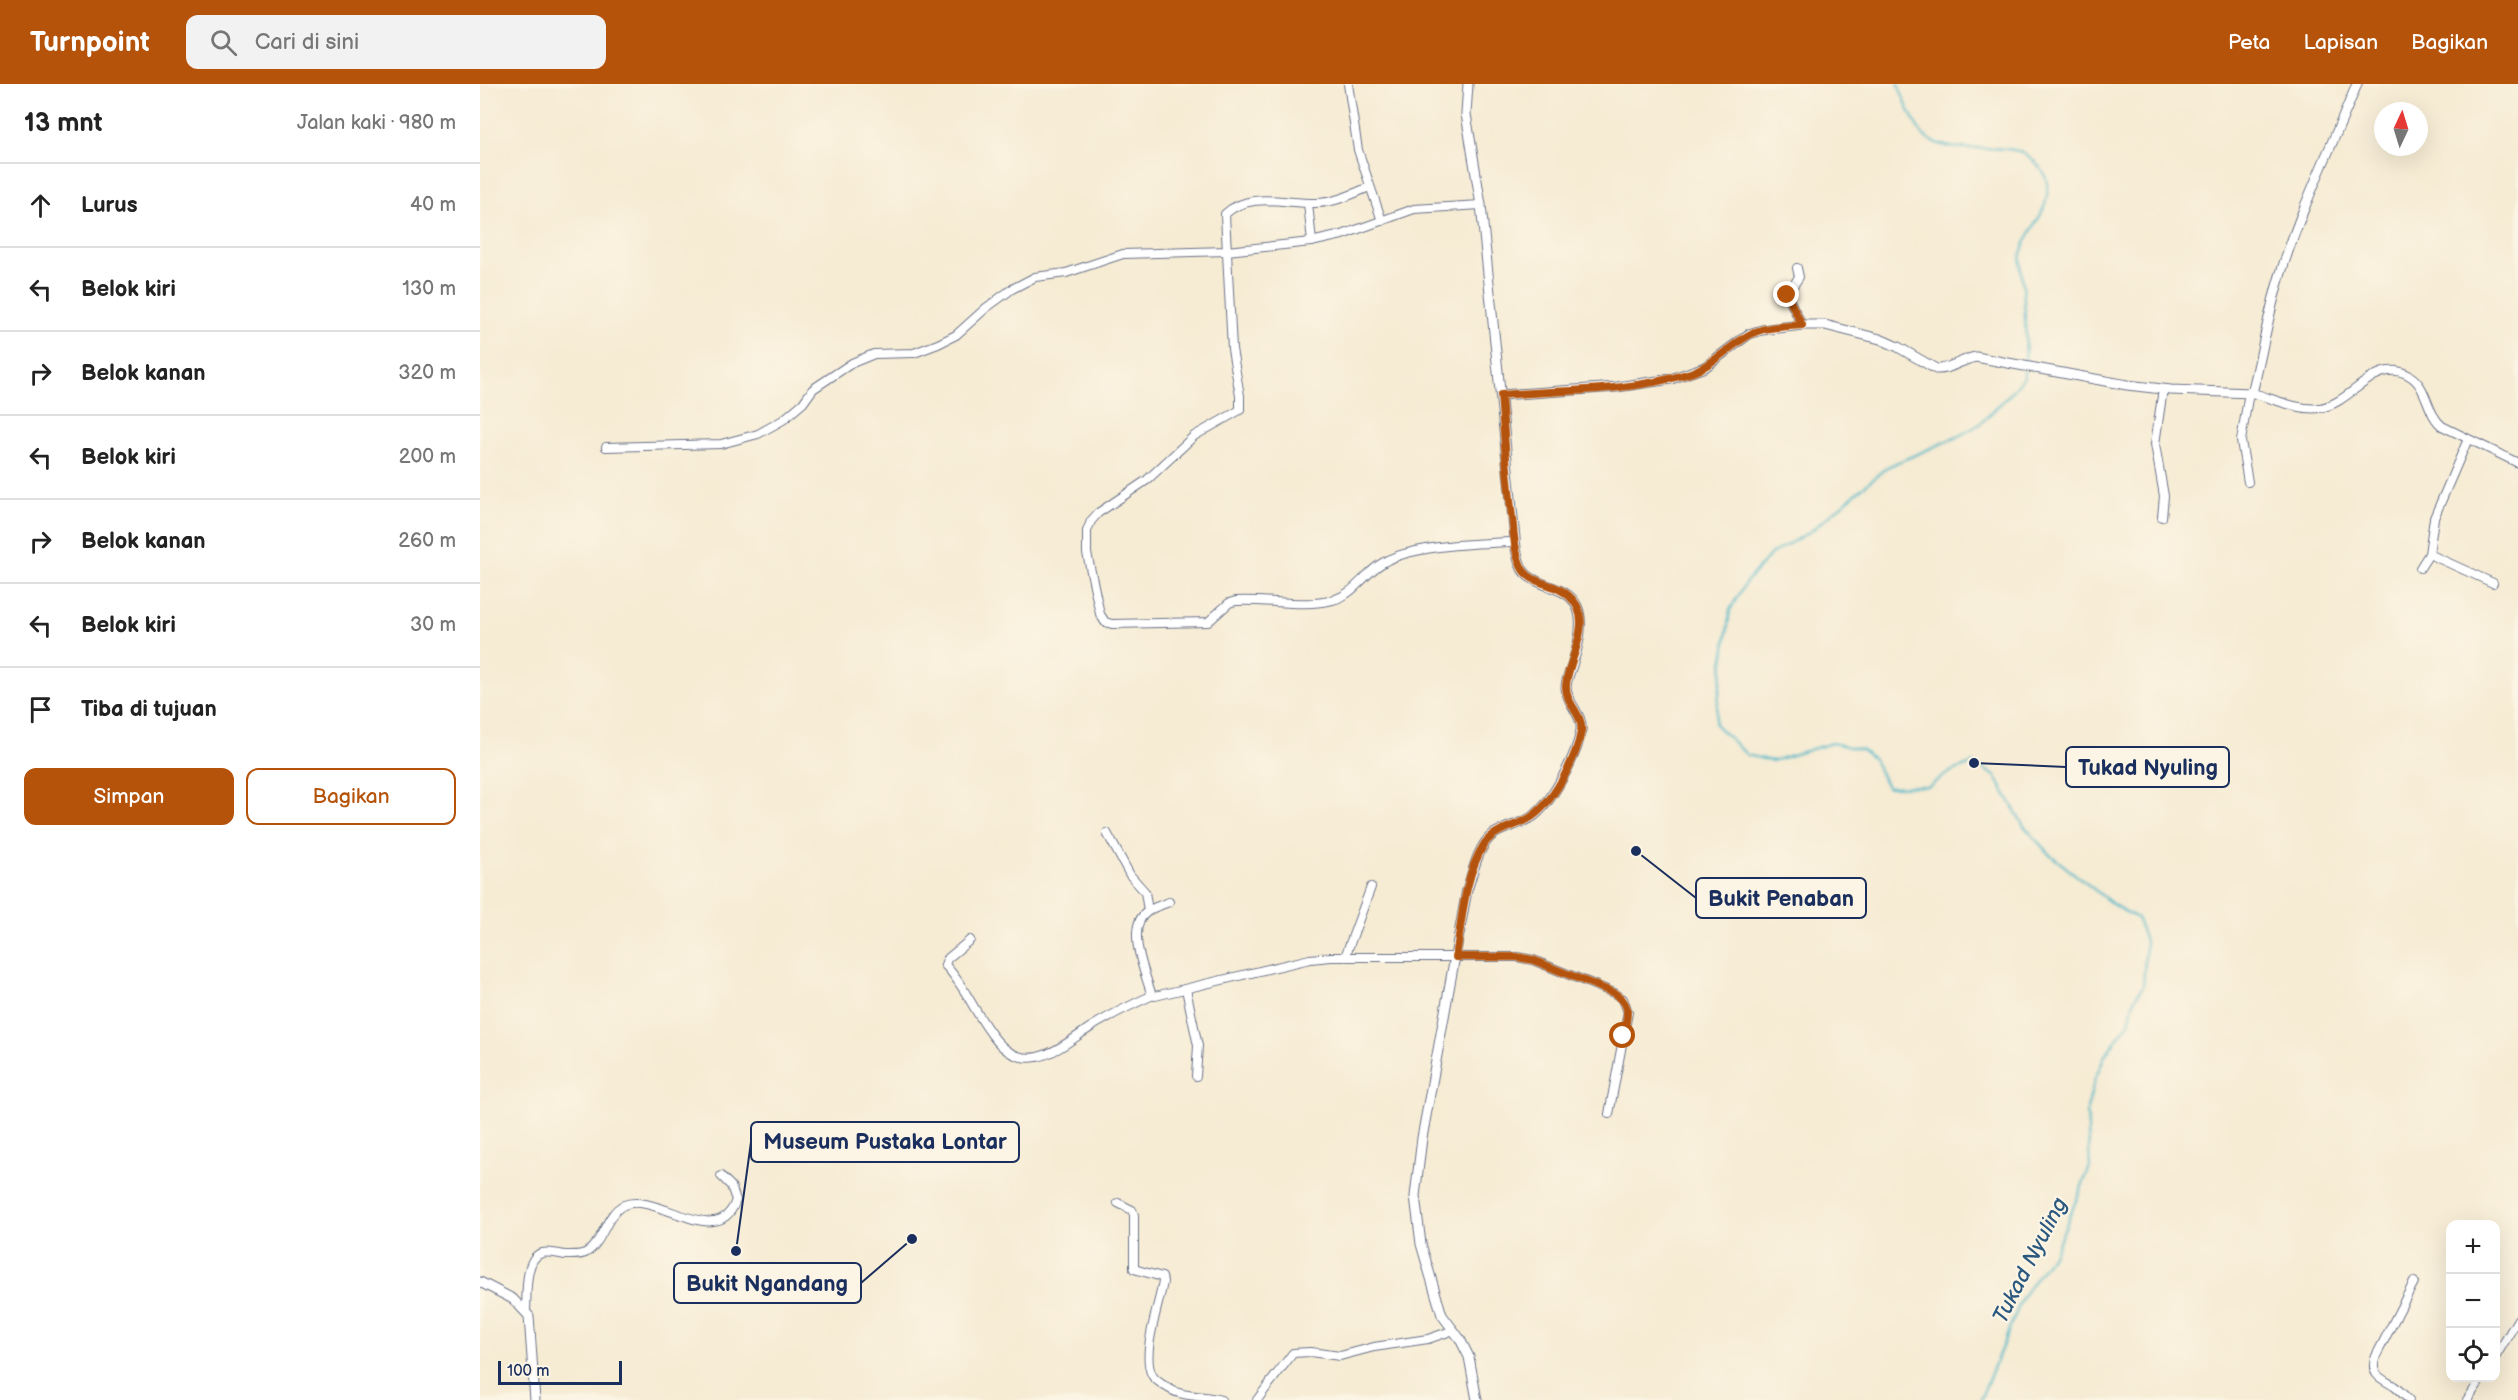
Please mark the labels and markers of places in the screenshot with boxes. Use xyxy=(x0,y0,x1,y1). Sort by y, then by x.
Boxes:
callout: Tukad Nyuling xyxy=(2066,747,2229,787)
callout: Bukit Penaban xyxy=(1696,878,1866,918)
callout: Museum Pustaka Lontar xyxy=(751,1122,1019,1162)
callout: Bukit Ngandang xyxy=(674,1263,861,1303)

